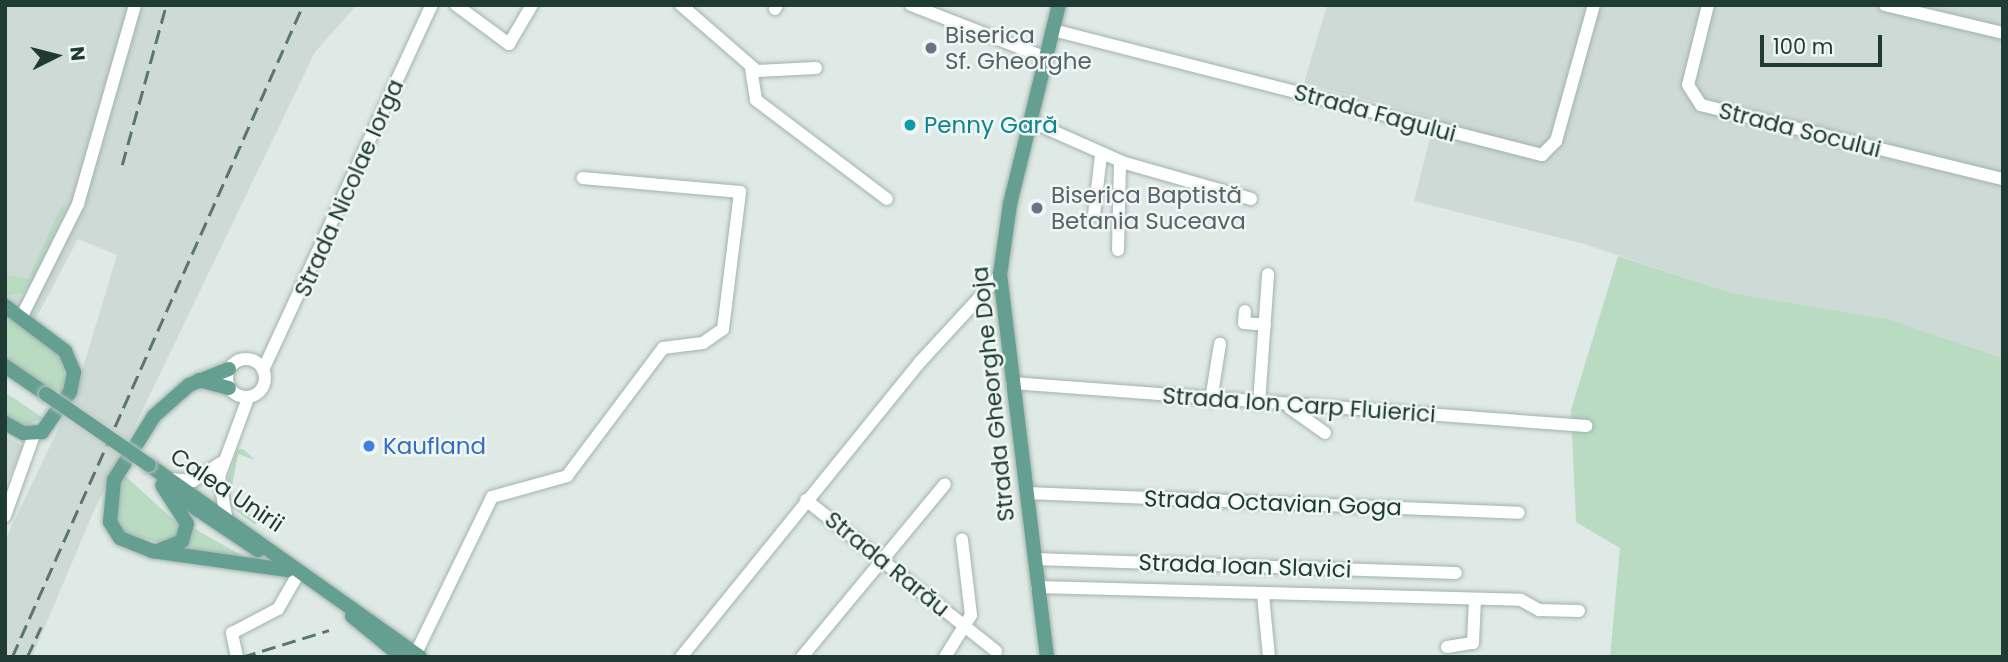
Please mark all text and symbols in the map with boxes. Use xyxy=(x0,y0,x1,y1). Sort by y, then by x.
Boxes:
north arrow xyxy=(21,21,91,91)
place label: Biserica Sf. Gheorghe xyxy=(945,21,1092,75)
scale bar xyxy=(1763,21,1885,65)
text: 100 m xyxy=(1773,32,1833,61)
marker: Biserica Sf. Gheorghe xyxy=(923,40,939,56)
text: N xyxy=(63,45,92,62)
street label: Strada Nicolae Iorga xyxy=(289,75,409,301)
street label: Strada Fagului xyxy=(1291,78,1459,148)
street label: Strada Socului xyxy=(1716,97,1884,163)
place label: Penny Gară xyxy=(924,111,1058,139)
marker: Penny Gară xyxy=(902,117,918,133)
place label: Biserica Baptistă Betania Suceava xyxy=(1051,181,1246,235)
marker: Biserica Baptistă Betania Suceava xyxy=(1029,200,1045,216)
street label: Strada Gheorghe Doja xyxy=(966,265,1020,523)
street label: Strada Ion Carp Fluierici xyxy=(1161,382,1437,428)
place label: Kaufland xyxy=(383,432,486,460)
marker: Kaufland xyxy=(361,438,377,454)
street label: Calea Unirii xyxy=(165,442,289,538)
street label: Strada Octavian Goga xyxy=(1144,485,1402,521)
street label: Strada Rarău xyxy=(819,506,955,622)
street label: Strada Ioan Slavici xyxy=(1138,548,1352,584)

